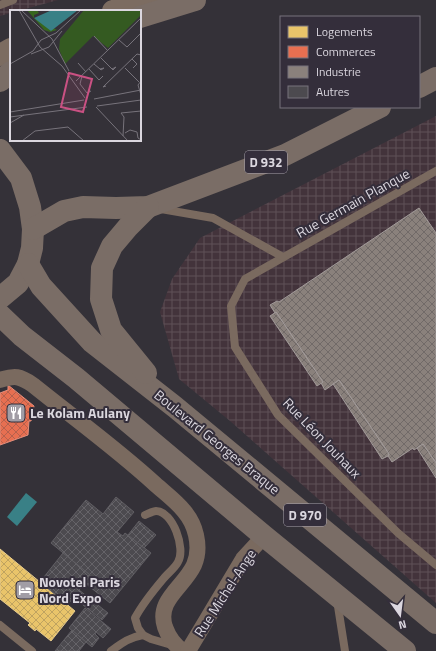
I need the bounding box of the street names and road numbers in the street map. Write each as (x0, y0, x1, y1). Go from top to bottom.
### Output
road number: D 932 (245, 151, 287, 173)
street label: Rue Germain Planque (292, 163, 413, 243)
street label: Boulevard Georges Braque (150, 384, 285, 499)
street label: Rue Léon Jouhaux (278, 393, 367, 483)
road number: D 970 (284, 504, 326, 526)
street label: Rue Michel-Ange (188, 545, 261, 641)

